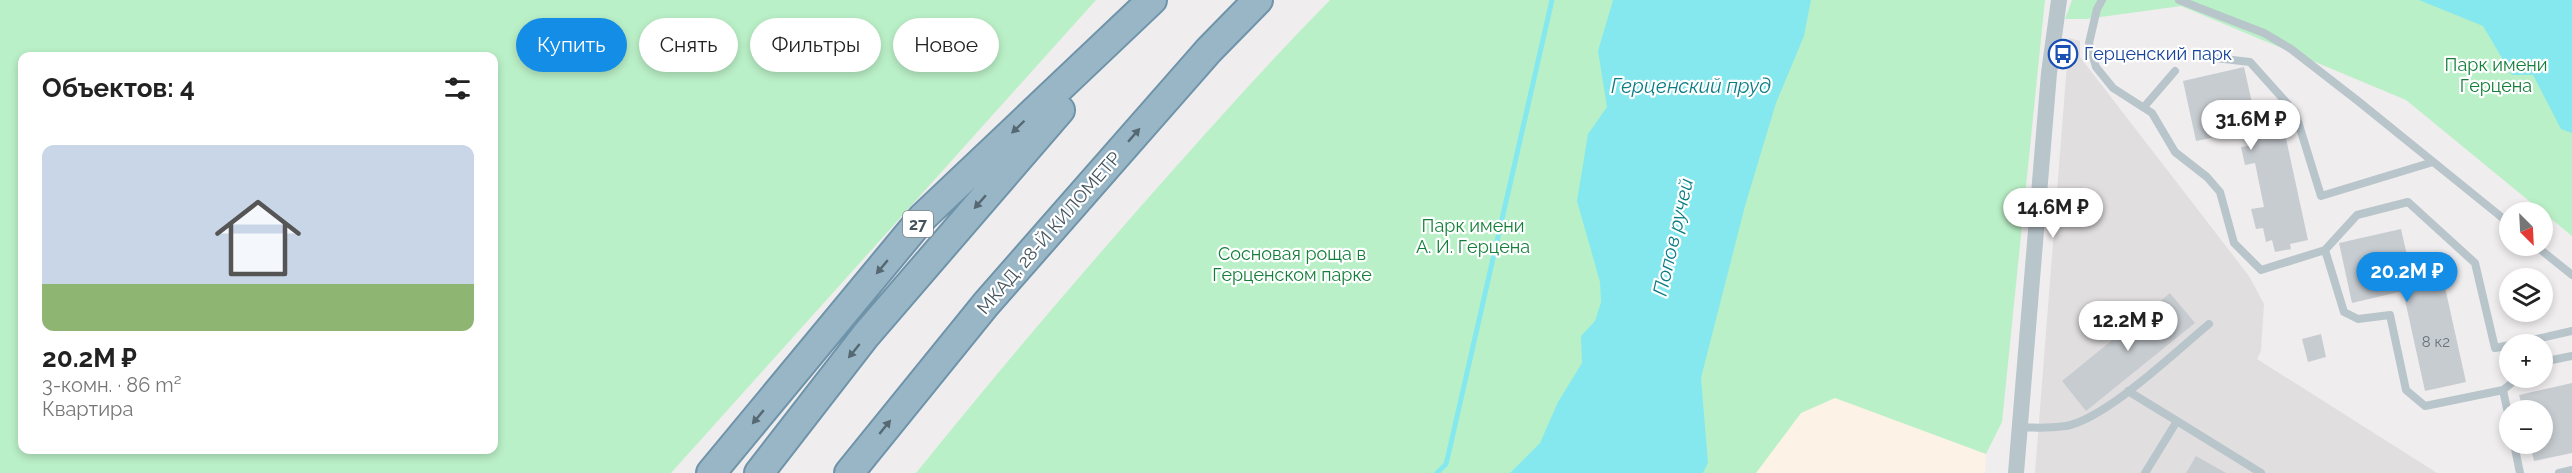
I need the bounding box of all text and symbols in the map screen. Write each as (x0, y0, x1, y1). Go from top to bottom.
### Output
chip: Купить (516, 18, 627, 72)
chip: Снять (639, 18, 738, 72)
chip: Фильтры (750, 18, 881, 72)
chip: Новое (893, 18, 999, 72)
bus stop icon: Герценский парк (2047, 38, 2079, 70)
place label: Герценский парк (2084, 43, 2232, 64)
park label: Парк имени Герцена (2445, 54, 2547, 96)
icon: filters (441, 72, 474, 105)
text: Объектов: 4 (42, 73, 195, 103)
water label: Герценский пруд (1611, 74, 1771, 98)
pin: 31.6M ₽ (2196, 100, 2306, 151)
text: 31.6M ₽ (2215, 107, 2287, 131)
one-way arrow (1011, 120, 1026, 133)
one-way arrow (1127, 128, 1140, 143)
street label: МКАД, 28-Й КИЛОМЕТР (972, 147, 1125, 318)
water label: Попов ручей (1648, 176, 1698, 298)
icon: home (204, 184, 312, 292)
pin: 14.6M ₽ (1998, 188, 2108, 239)
one-way arrow (974, 194, 987, 209)
text: 14.6M ₽ (2017, 195, 2089, 219)
north arrow (2499, 202, 2553, 256)
map controls (2499, 202, 2553, 454)
road number: 27 (903, 211, 933, 237)
park label: Парк имени А. И. Герцена (1416, 215, 1530, 257)
park label: Сосновая роща в Герценском парке (1212, 243, 1372, 285)
pin: 20.2M ₽ (2352, 252, 2462, 303)
one-way arrow (876, 259, 889, 275)
text: 20.2M ₽ (2370, 259, 2444, 283)
button: layers (2499, 268, 2553, 322)
pin: 12.2M ₽ (2073, 301, 2183, 352)
text: 12.2M ₽ (2093, 308, 2163, 332)
house number: 8 к2 (2422, 333, 2450, 351)
button: + (2499, 334, 2553, 388)
text: 20.2M ₽ (42, 343, 137, 373)
one-way arrow (849, 343, 861, 358)
text: 3-комн. · 86 m² (42, 373, 181, 397)
text: Квартира (42, 397, 133, 421)
button: − (2499, 400, 2553, 454)
one-way arrow (752, 409, 765, 424)
one-way arrow (878, 419, 891, 435)

